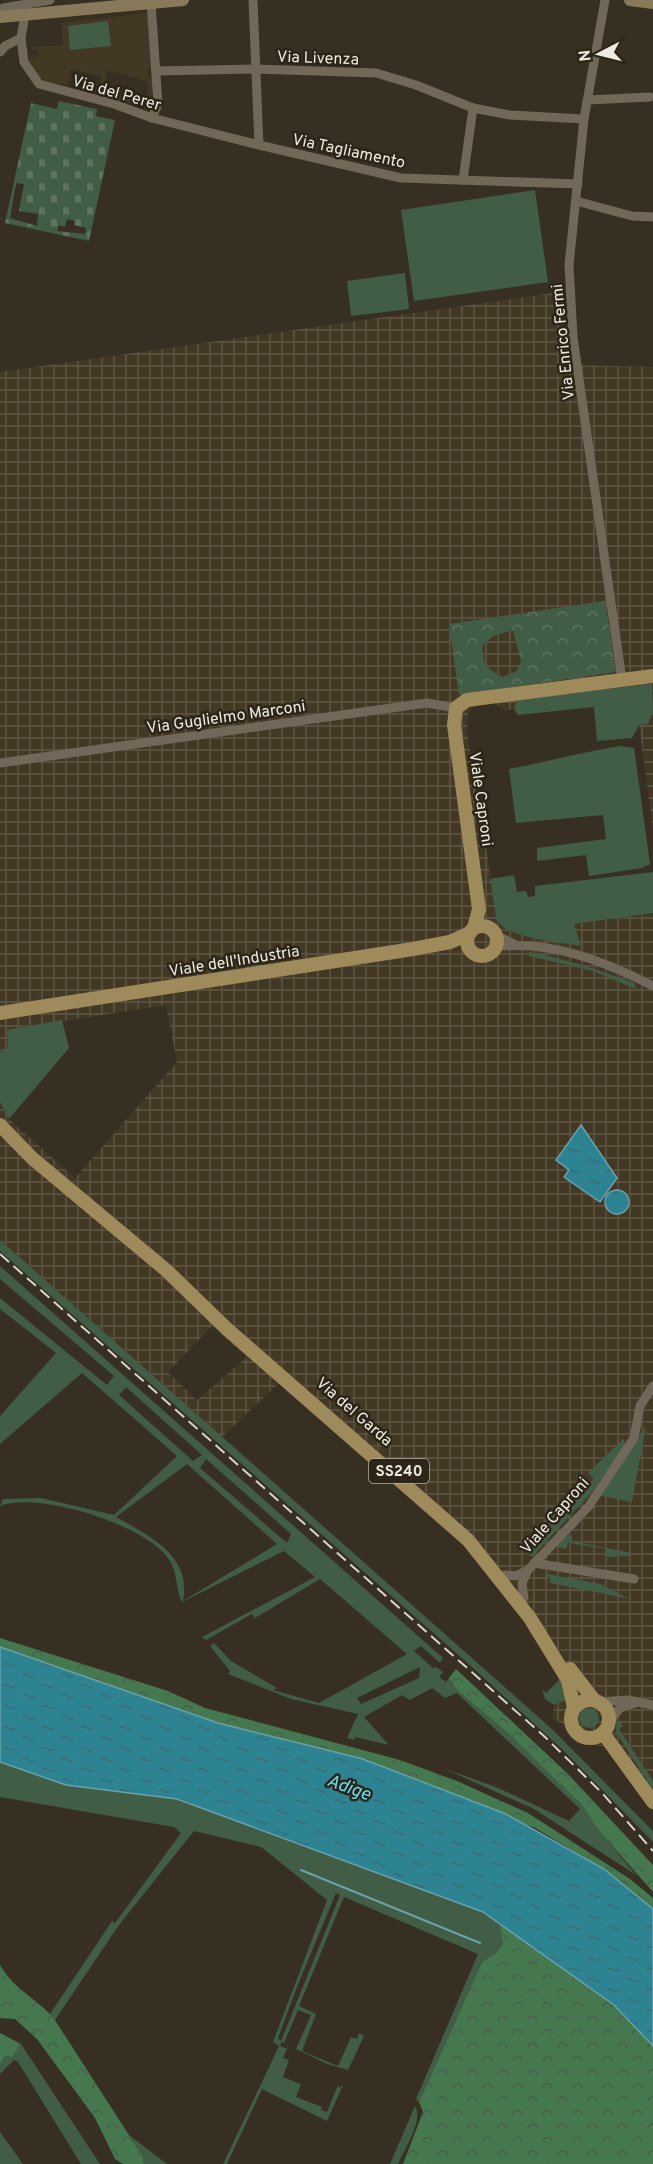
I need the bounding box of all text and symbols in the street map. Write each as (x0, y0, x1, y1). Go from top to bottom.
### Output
north arrow (569, 24, 629, 84)
street label: Via Livenza (277, 48, 359, 70)
text: N (575, 49, 597, 63)
street label: Via del Perer (70, 72, 163, 116)
street label: Via Tagliamento (290, 130, 407, 174)
street label: Via Enrico Fermi (548, 283, 580, 401)
street label: Via Guglielmo Marconi (146, 697, 307, 739)
street label: Viale Caproni (463, 751, 497, 848)
street label: Viale dell'Industria (168, 942, 301, 982)
street label: Via del Garda (311, 1374, 396, 1451)
road number: SS240 (369, 1459, 429, 1483)
street label: Viale Caproni (517, 1474, 594, 1559)
water label: Adige (323, 1770, 374, 1807)

